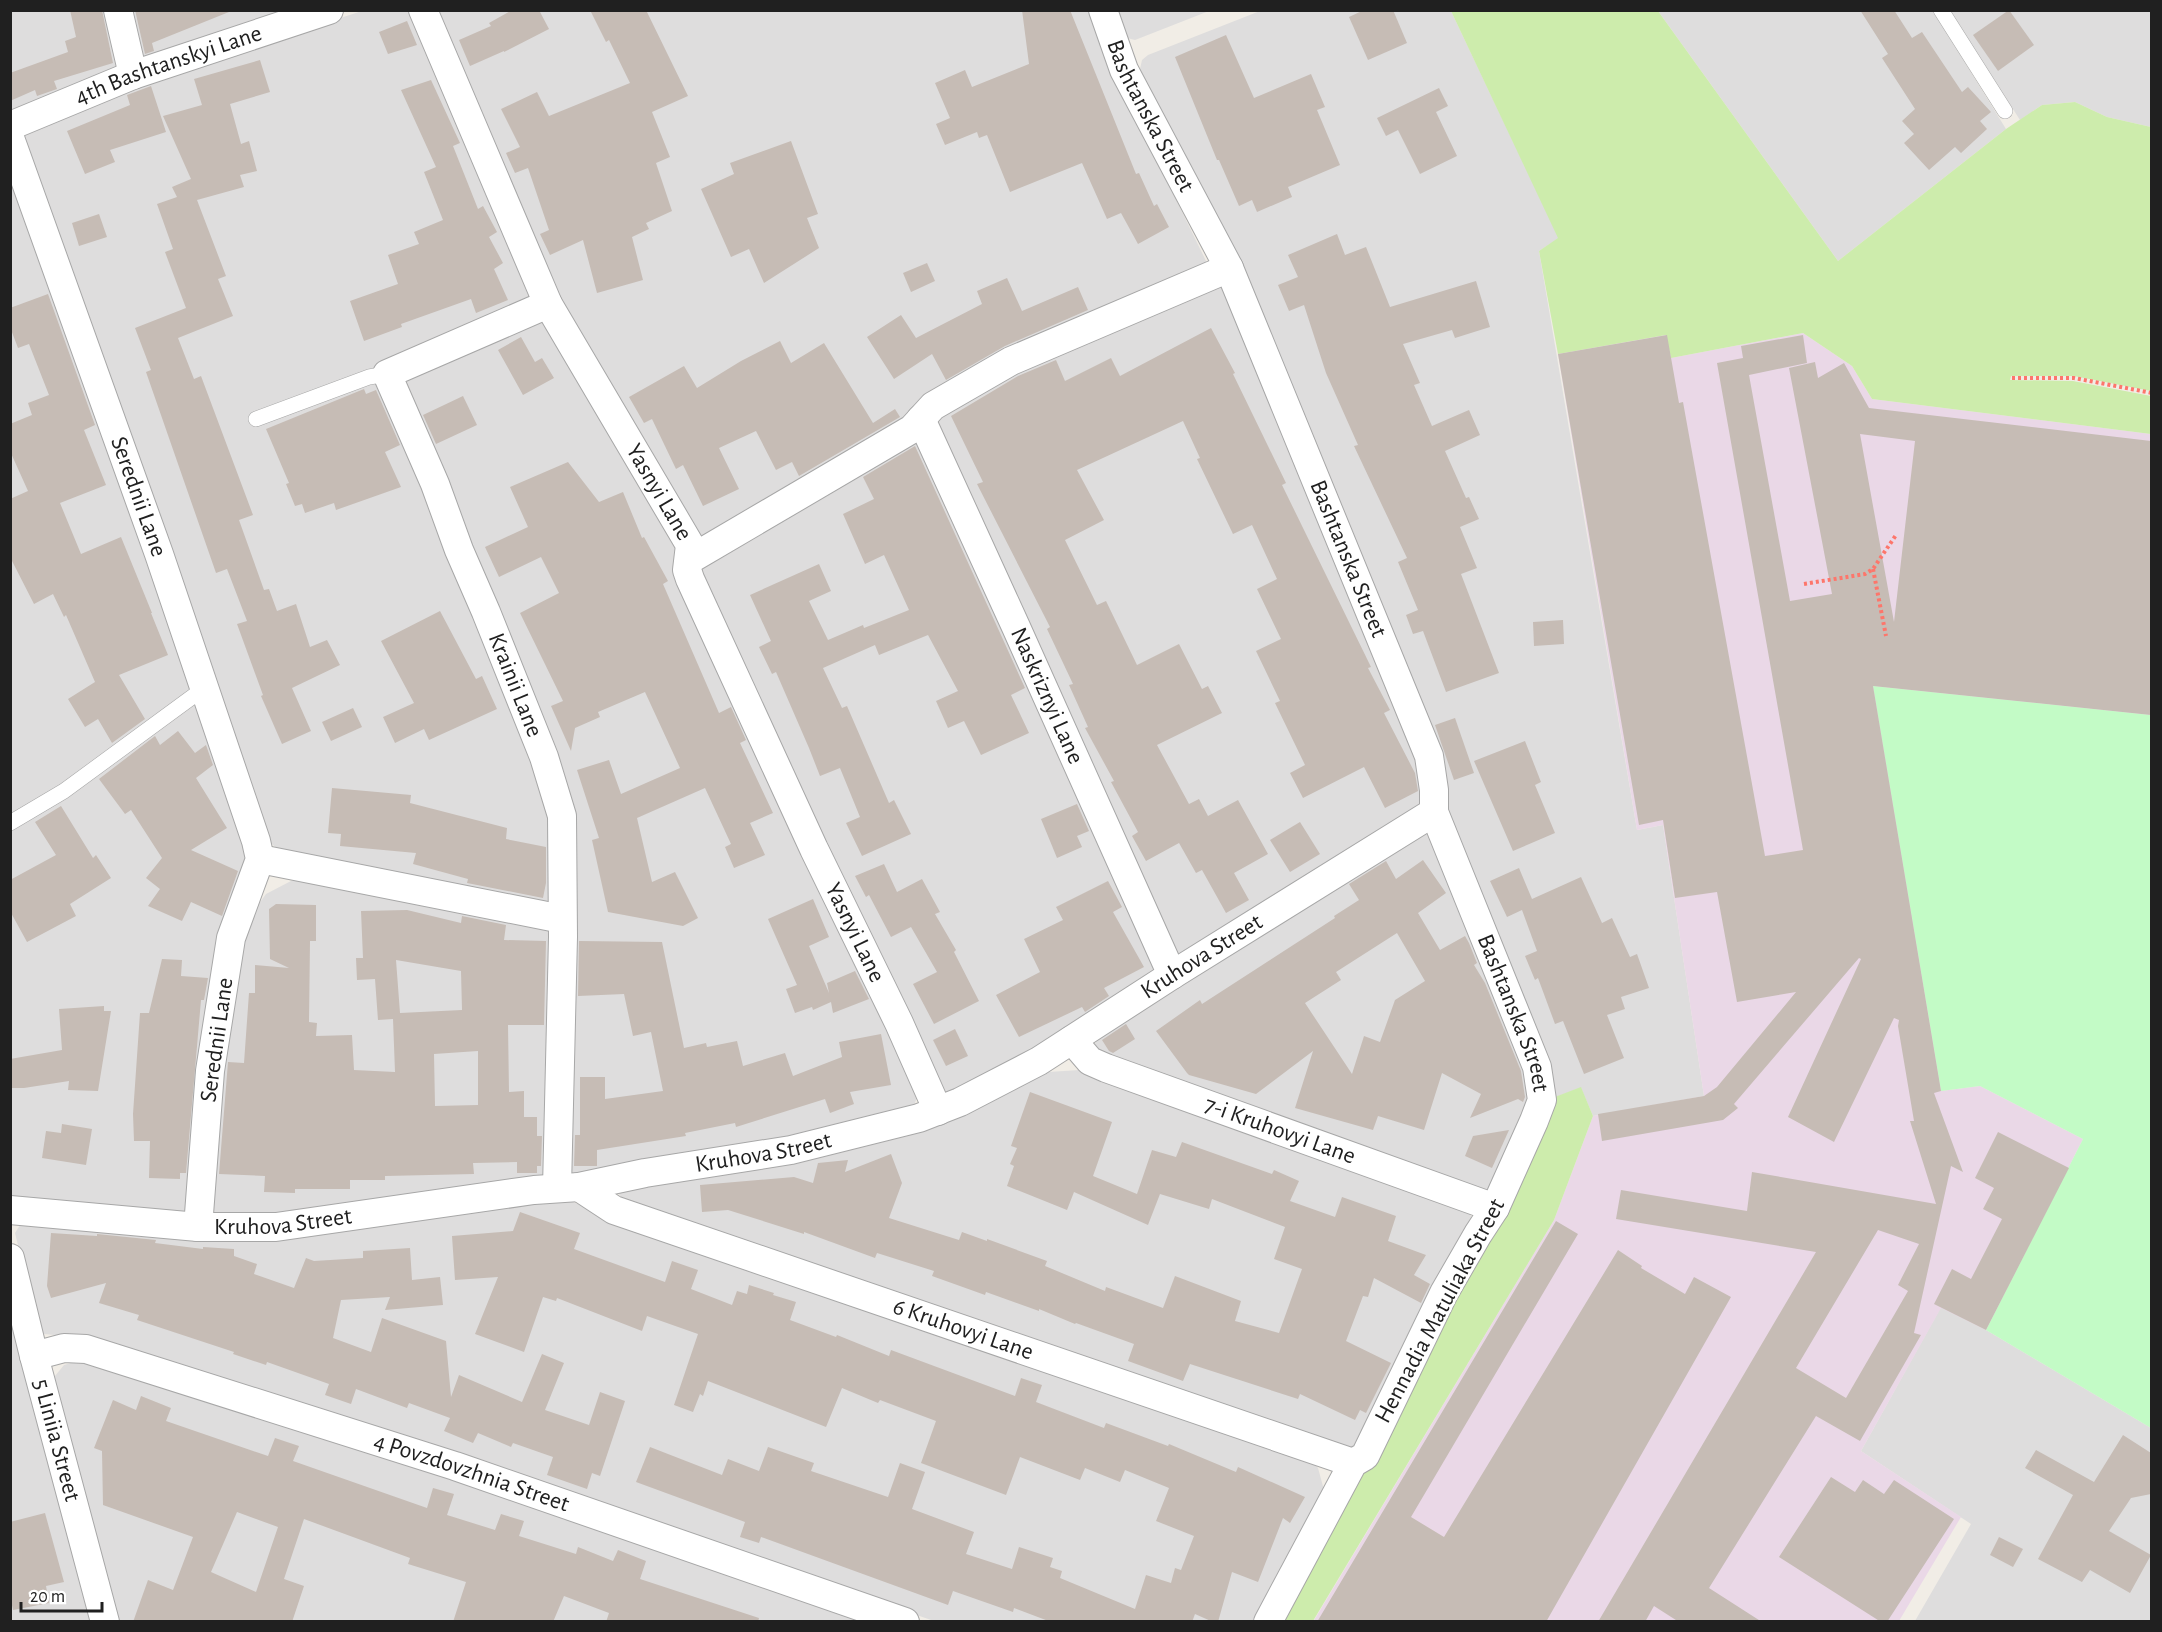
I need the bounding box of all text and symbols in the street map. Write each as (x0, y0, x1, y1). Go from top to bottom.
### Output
street label: 4th Bashtanskyi Lane (72, 21, 265, 110)
street label: Bashtanska Street (1102, 37, 1198, 196)
street label: Serednii Lane (106, 434, 171, 560)
street label: Yasnyi Lane (621, 440, 697, 545)
street label: Bashtanska Street (1305, 477, 1391, 641)
street label: Naskriznyi Lane (1006, 624, 1088, 768)
street label: Krainii Lane (484, 630, 547, 740)
street label: Yasnyi Lane (820, 879, 889, 986)
street label: Kruhova Street (1137, 910, 1267, 1004)
street label: Bashtanska Street (1473, 931, 1553, 1094)
street label: Serednii Lane (196, 976, 238, 1104)
street label: 7-i Kruhovyi Lane (1201, 1092, 1359, 1169)
street label: Kruhova Street (693, 1128, 834, 1177)
street label: Hennadia Matuliaka Street (1371, 1195, 1510, 1427)
street label: Kruhova Street (214, 1204, 354, 1239)
street label: 6 Kruhovyi Lane (890, 1294, 1036, 1365)
street label: 5 Liniia Street (29, 1376, 84, 1504)
street label: 4 Povzdovzhnia Street (371, 1429, 573, 1517)
scale bar (21, 1575, 102, 1613)
text: 20 m (30, 1588, 65, 1606)

